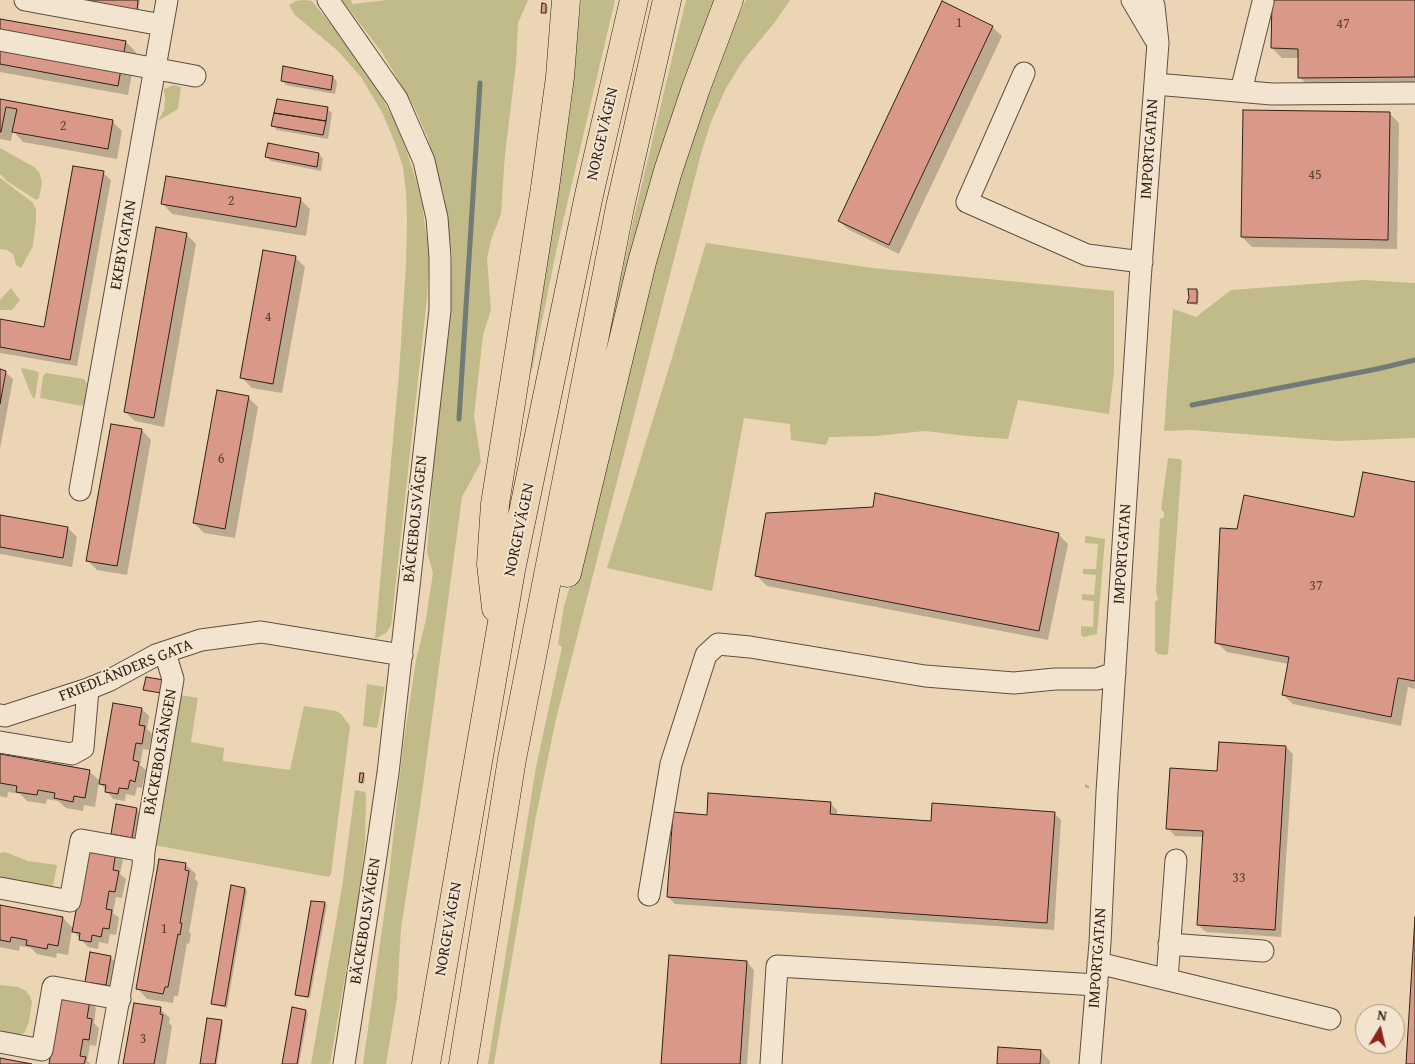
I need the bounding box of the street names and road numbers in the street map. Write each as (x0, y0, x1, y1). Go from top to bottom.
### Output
street label: NORGEVÄGEN (583, 86, 623, 182)
street label: IMPORTGATAN (1137, 98, 1163, 200)
street label: EKEBYGATAN (107, 199, 141, 291)
street label: BÄCKEBOLSVÄGEN (400, 455, 432, 583)
street label: NORGEVÄGEN (501, 482, 539, 578)
street label: IMPORTGATAN (1110, 503, 1136, 605)
street label: FRIEDLÄNDERS GATA (57, 635, 195, 707)
street label: BÄCKEBOLSÄNGEN (140, 688, 182, 816)
street label: BÄCKEBOLSVÄGEN (347, 856, 385, 986)
street label: NORGEVÄGEN (431, 881, 467, 977)
street label: IMPORTGATAN (1085, 907, 1111, 1009)

